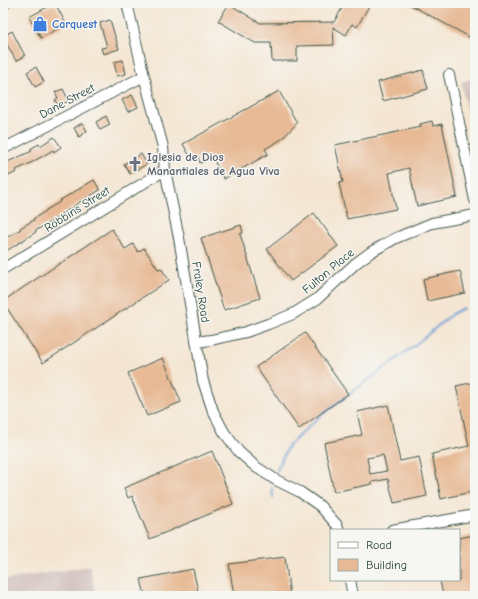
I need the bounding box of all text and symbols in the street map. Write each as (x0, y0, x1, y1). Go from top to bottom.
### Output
shop icon: Carquest (31, 15, 49, 33)
place label: Carquest (52, 17, 98, 31)
street label: Dane Street (37, 80, 97, 121)
place label: Iglesia de Dios Manantiales de Agua Viva (147, 150, 280, 178)
church icon: Iglesia de Dios Manantiales de Agua Viva (126, 155, 144, 173)
street label: Robbins Street (42, 183, 113, 235)
street label: Fulton Place (299, 245, 357, 297)
street label: Fraley Road (189, 260, 213, 324)
legend (330, 529, 460, 581)
text: Road (366, 538, 392, 552)
text: Building (366, 558, 407, 572)

